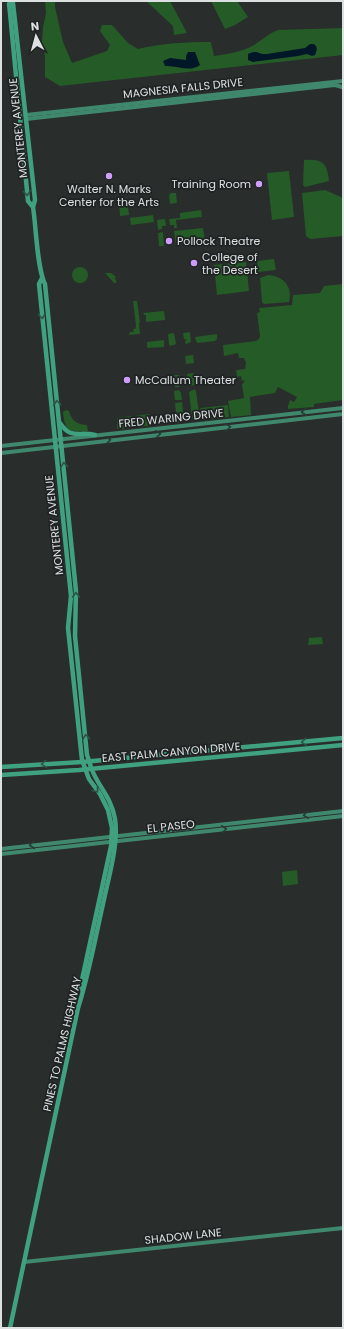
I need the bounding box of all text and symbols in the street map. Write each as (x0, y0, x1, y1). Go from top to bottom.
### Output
north arrow (16, 16, 56, 56)
text: N (30, 18, 40, 34)
street label: MAGNESIA FALLS DRIVE (122, 74, 244, 102)
street label: MONTEREY AVENUE (5, 77, 31, 179)
marker: Walter N. Marks Center for the Arts (104, 171, 114, 181)
place label: Training Room (172, 176, 251, 192)
marker: Training Room (254, 179, 264, 189)
place label: Walter N. Marks Center for the Arts (59, 181, 159, 210)
one-way arrow (23, 190, 32, 196)
place label: Pollock Theatre (177, 233, 260, 249)
marker: Pollock Theatre (164, 236, 174, 246)
place label: College of the Desert (202, 249, 258, 278)
marker: College of the Desert (189, 258, 199, 268)
one-way arrow (37, 313, 46, 319)
place label: McCallum Theater (135, 372, 236, 388)
marker: McCallum Theater (122, 375, 132, 385)
one-way arrow (53, 400, 62, 406)
street label: FRED WARING DRIVE (118, 405, 224, 431)
one-way arrow (301, 407, 307, 416)
one-way arrow (225, 423, 231, 432)
one-way arrow (155, 430, 161, 439)
one-way arrow (105, 436, 111, 445)
one-way arrow (59, 462, 68, 468)
street label: MONTEREY AVENUE (41, 474, 67, 576)
one-way arrow (72, 592, 80, 598)
one-way arrow (81, 734, 90, 740)
one-way arrow (301, 737, 307, 746)
street label: EAST PALM CANYON DRIVE (101, 738, 241, 766)
one-way arrow (41, 760, 47, 769)
one-way arrow (92, 786, 99, 793)
one-way arrow (303, 810, 309, 819)
street label: EL PASEO (146, 816, 196, 836)
one-way arrow (221, 825, 227, 834)
one-way arrow (29, 840, 35, 849)
street label: PINES TO PALMS HIGHWAY (39, 974, 85, 1113)
street label: SHADOW LANE (144, 1224, 222, 1248)

